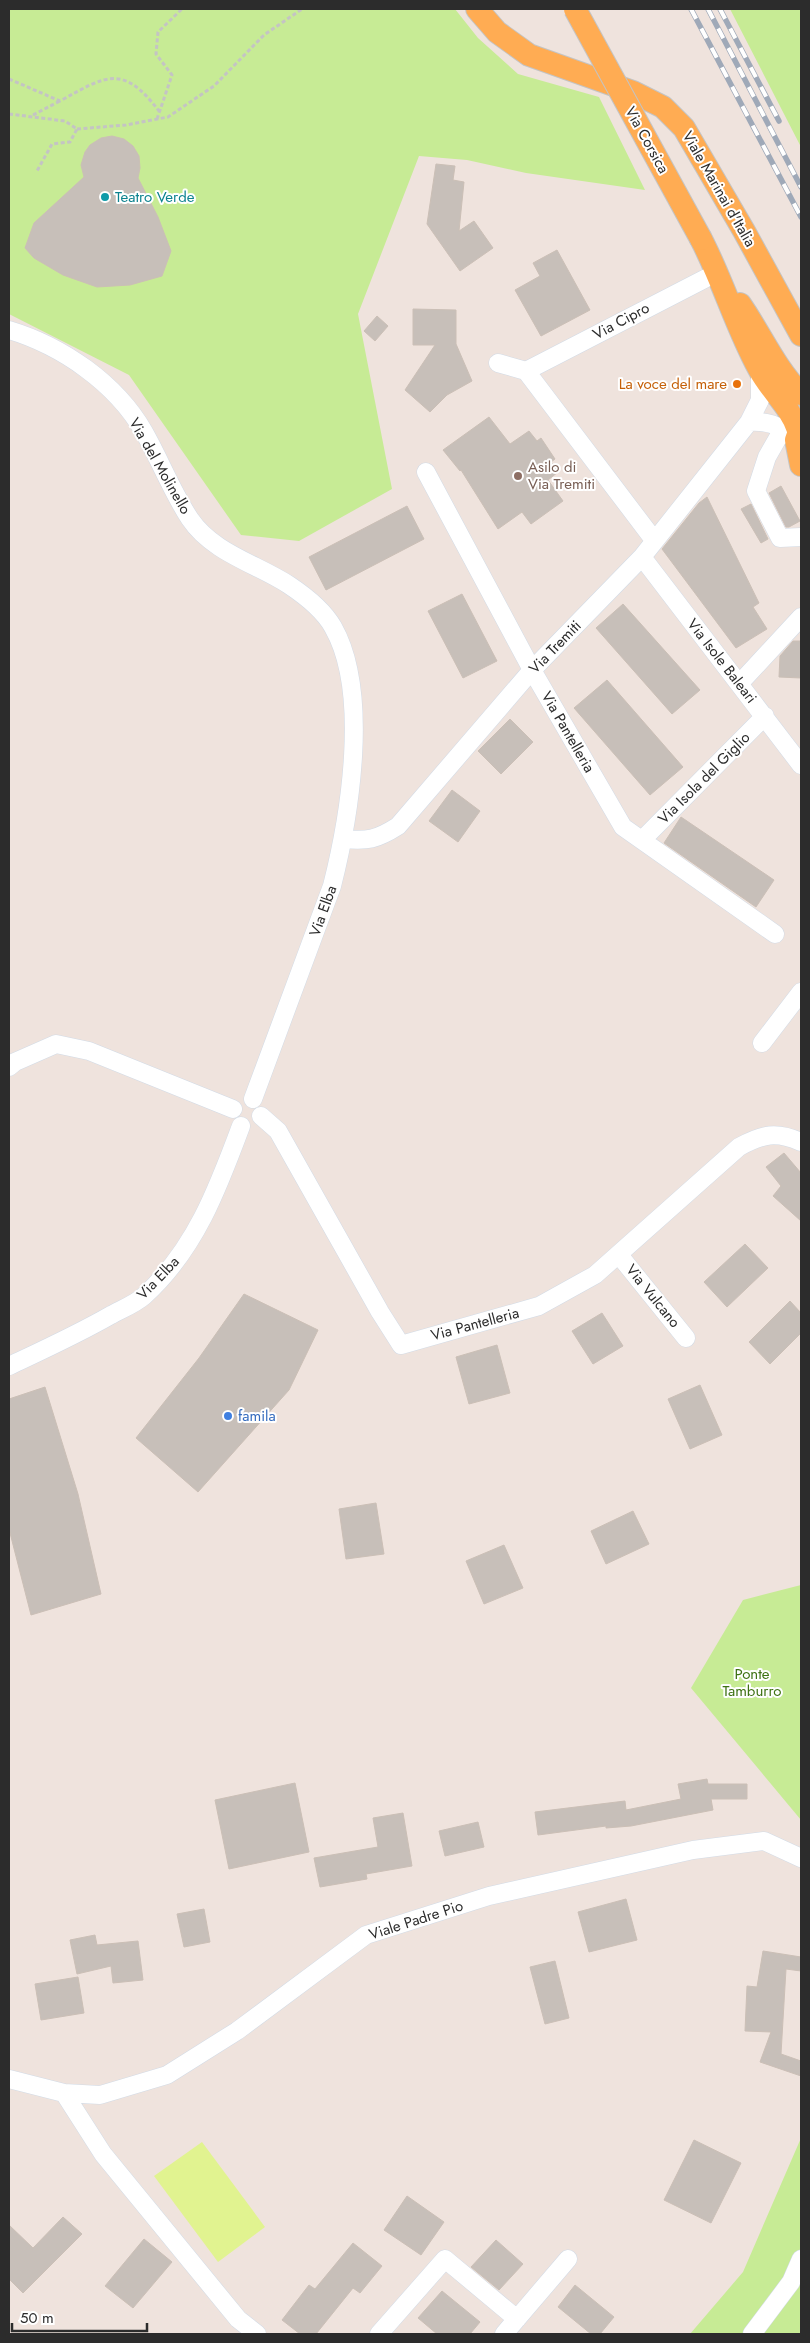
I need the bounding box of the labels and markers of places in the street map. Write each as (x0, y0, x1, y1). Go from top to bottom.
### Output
place label: Teatro Verde (115, 186, 195, 208)
marker: Teatro Verde (99, 191, 111, 203)
place label: La voce del mare (619, 373, 727, 395)
marker: La voce del mare (731, 378, 743, 390)
place label: Asilo di Via Tremiti (528, 456, 595, 495)
marker: Asilo di Via Tremiti (512, 470, 524, 482)
place label: famila (238, 1405, 276, 1427)
marker: famila (222, 1410, 234, 1422)

